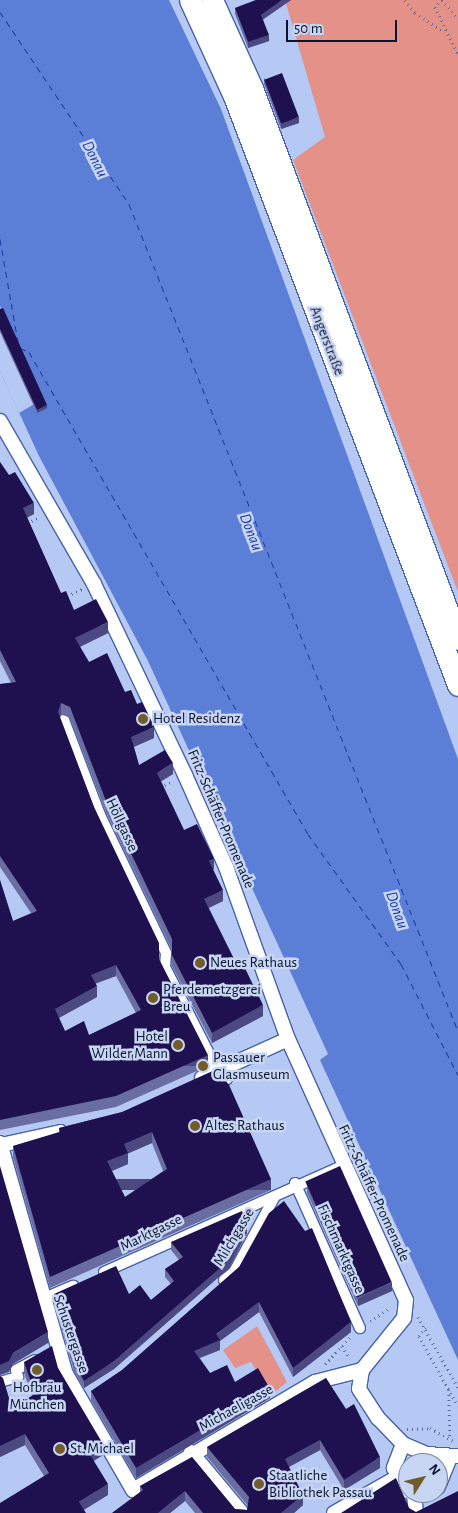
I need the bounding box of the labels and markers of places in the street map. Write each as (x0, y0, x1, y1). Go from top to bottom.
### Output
place label: Hotel Residenz (153, 710, 240, 728)
marker: Hotel Residenz (137, 713, 149, 725)
place label: Neues Rathaus (210, 954, 297, 972)
marker: Neues Rathaus (194, 957, 206, 969)
place label: Pferdemetzgerei Breu (163, 980, 261, 1015)
marker: Pferdemetzgerei Breu (147, 992, 159, 1004)
place label: Hotel Wilder Mann (91, 1027, 168, 1062)
marker: Hotel Wilder Mann (172, 1039, 184, 1051)
place label: Passauer Glasmuseum (213, 1048, 290, 1083)
marker: Passauer Glasmuseum (197, 1060, 209, 1072)
place label: Altes Rathaus (205, 1117, 285, 1135)
marker: Altes Rathaus (189, 1120, 201, 1132)
marker: Hofbräu München (31, 1364, 43, 1376)
place label: Hofbräu München (9, 1378, 65, 1413)
place label: St. Michael (70, 1440, 134, 1458)
marker: St. Michael (54, 1443, 66, 1455)
place label: Staatliche Bibliothek Passau (269, 1466, 372, 1501)
marker: Staatliche Bibliothek Passau (253, 1478, 265, 1490)

